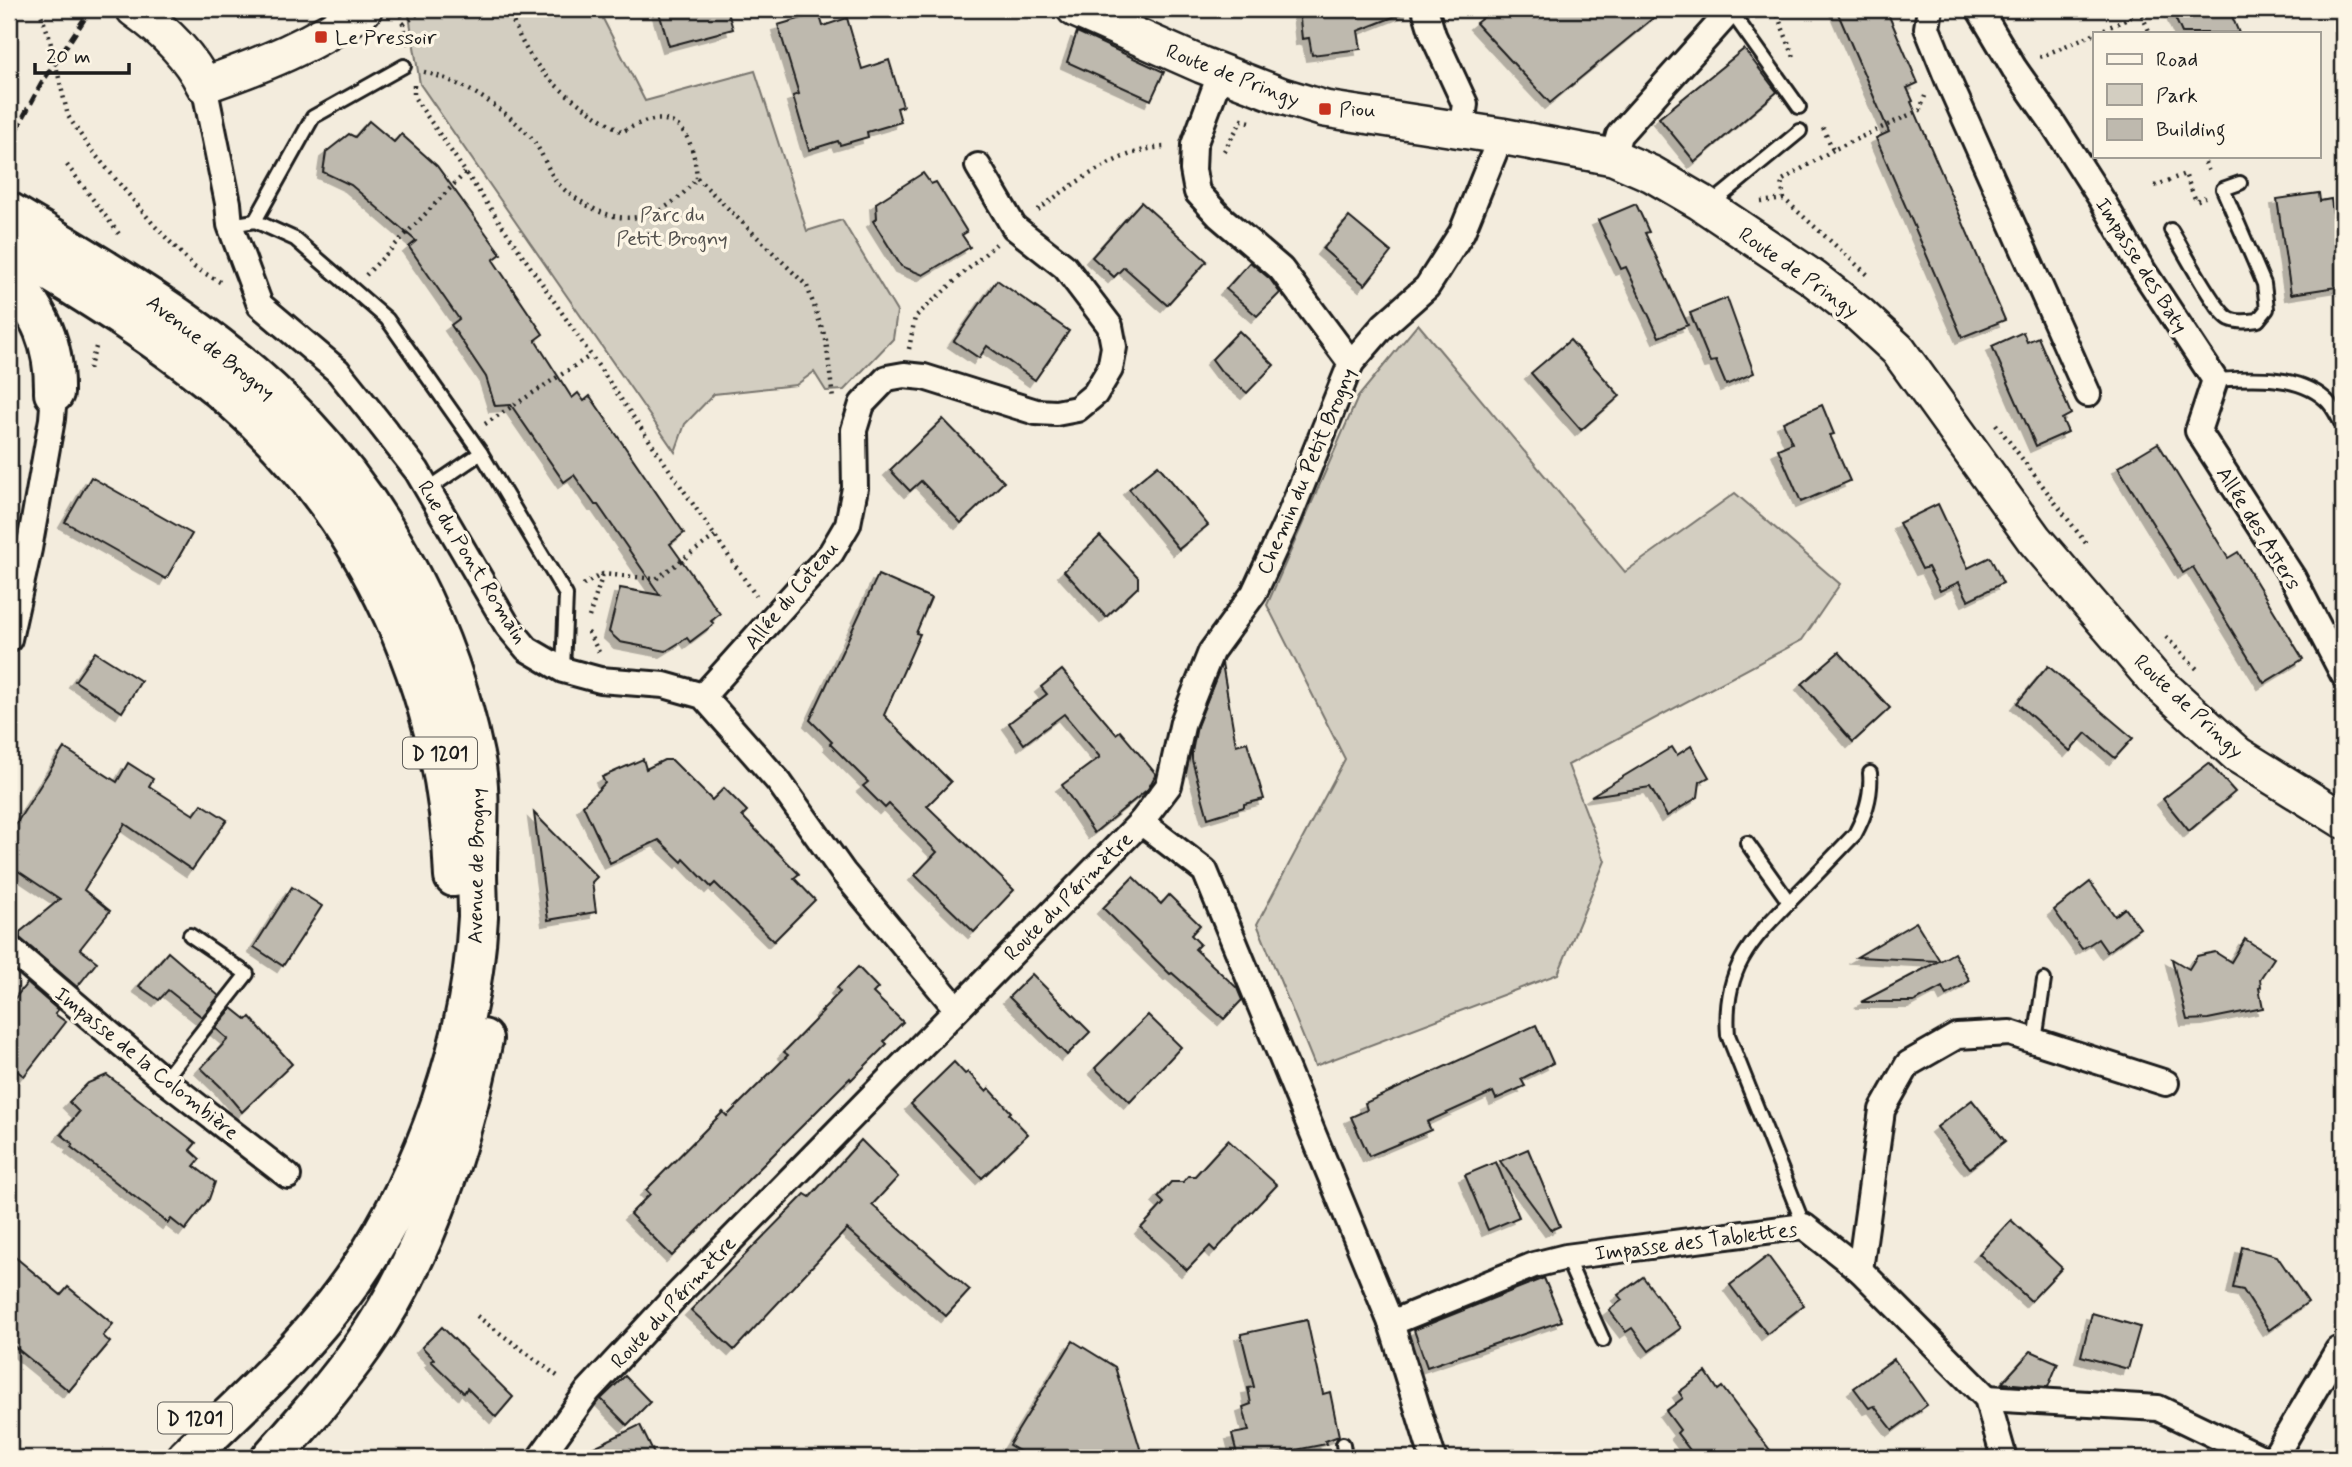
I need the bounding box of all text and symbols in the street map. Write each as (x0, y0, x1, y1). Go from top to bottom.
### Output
place label: Le Pressoir (335, 24, 437, 52)
marker: Le Pressoir (313, 29, 329, 45)
scale bar (35, 32, 130, 76)
legend (2093, 32, 2320, 158)
street label: Route de Pringy (1162, 38, 1303, 114)
text: 20 m (46, 43, 91, 71)
text: Road (2156, 46, 2198, 74)
text: Park (2156, 82, 2198, 110)
place label: Piou (1339, 96, 1376, 124)
marker: Piou (1317, 101, 1333, 117)
text: Building (2156, 116, 2226, 146)
street label: Impasse des Baty (2088, 193, 2194, 339)
park label: Parc du Petit Brogny (616, 201, 728, 253)
street label: Route de Pringy (1733, 221, 1864, 325)
street label: Avenue de Brogny (140, 289, 280, 407)
street label: Chemin du Petit Brogny (1251, 364, 1363, 579)
street label: Allée des Asters (2209, 462, 2307, 595)
street label: Rue du Pont Romain (411, 475, 534, 650)
street label: Allée du Coteau (738, 536, 845, 656)
street label: Route de Pringy (2127, 648, 2249, 765)
road number: D 1201 (403, 738, 477, 768)
street label: Avenue de Brogny (462, 788, 492, 944)
street label: Route du Périmètre (998, 826, 1139, 967)
street label: Impasse de la Colombière (48, 981, 244, 1147)
street label: Impasse des Tablettes (1593, 1216, 1799, 1268)
street label: Route du Périmètre (605, 1230, 743, 1375)
road number: D 1201 (158, 1402, 232, 1434)

